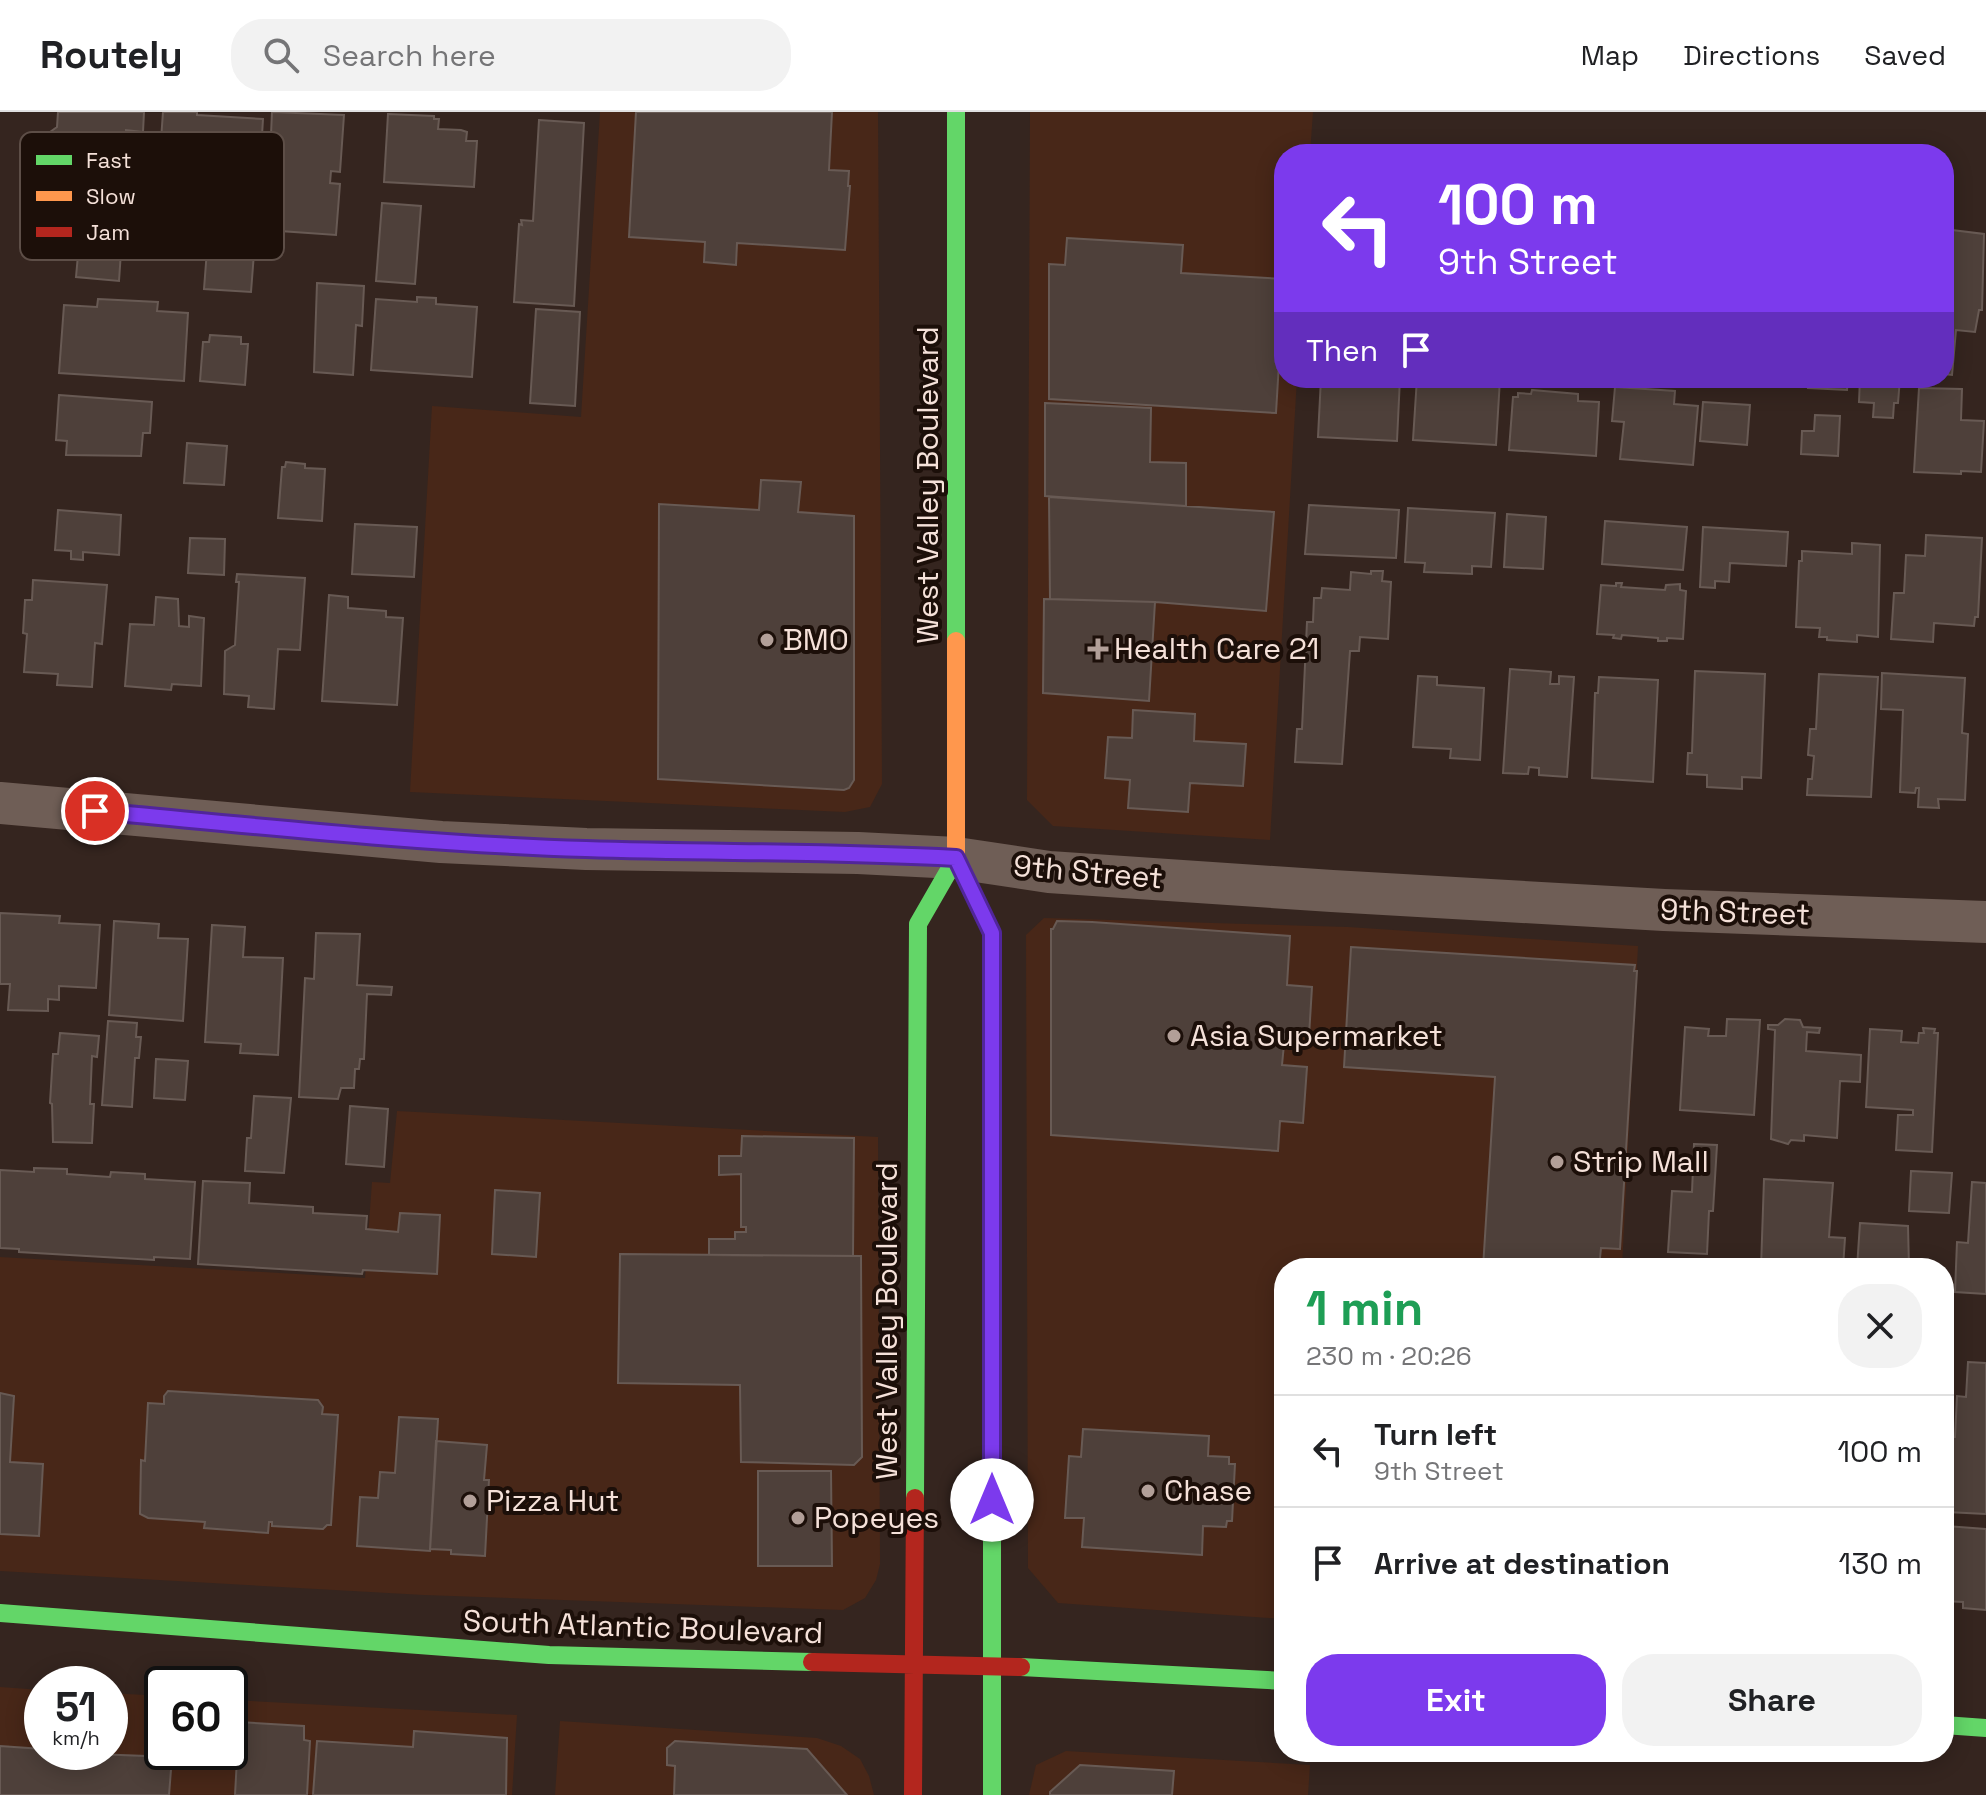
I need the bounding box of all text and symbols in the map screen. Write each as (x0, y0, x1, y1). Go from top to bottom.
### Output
search box (231, 19, 791, 91)
text: Routely (40, 31, 183, 79)
icon: search (259, 33, 303, 77)
text: Search here (323, 36, 496, 75)
text: Map (1581, 37, 1639, 73)
text: Directions (1683, 37, 1820, 73)
text: Saved (1864, 37, 1946, 73)
legend (20, 132, 284, 260)
text: Fast (86, 146, 132, 174)
text: 100 m (1438, 169, 1598, 240)
icon: left (1306, 176, 1410, 280)
text: Slow (86, 182, 136, 210)
text: Jam (86, 218, 130, 246)
text: 9th Street (1438, 239, 1618, 285)
street label: West Valley Boulevard (908, 326, 947, 644)
icon: arrive (1394, 328, 1438, 372)
text: Then (1306, 331, 1378, 370)
place label: BMO (783, 620, 849, 659)
place label: Health Care 21 (1114, 629, 1319, 668)
marker: BMO (758, 631, 776, 649)
marker: Health Care 21 (1089, 640, 1107, 658)
pin (61, 777, 129, 845)
icon: arrive (73, 789, 117, 833)
street label: 9th Street (1012, 846, 1164, 897)
street label: 9th Street (1659, 889, 1811, 934)
place label: Asia Supermarket (1190, 1016, 1443, 1055)
marker: Asia Supermarket (1165, 1027, 1183, 1045)
place label: Strip Mall (1573, 1142, 1709, 1181)
marker: Strip Mall (1548, 1153, 1566, 1171)
street label: West Valley Boulevard (867, 1162, 906, 1480)
text: 1 min (1306, 1278, 1423, 1339)
button: close (1838, 1284, 1922, 1368)
text: 230 m · 20:26 (1306, 1339, 1472, 1373)
text: Turn left (1374, 1415, 1497, 1454)
icon: left (1306, 1429, 1350, 1473)
text: 100 m (1837, 1432, 1922, 1471)
text: 9th Street (1374, 1454, 1504, 1488)
position arrow (950, 1458, 1034, 1542)
place label: Chase (1164, 1471, 1252, 1510)
place label: Pizza Hut (486, 1481, 619, 1520)
marker: Chase (1139, 1482, 1157, 1500)
marker: Pizza Hut (461, 1492, 479, 1510)
place label: Popeyes (814, 1498, 939, 1537)
marker: Popeyes (789, 1509, 807, 1527)
icon: arrive (1306, 1541, 1350, 1585)
text: Arrive at destination (1374, 1544, 1670, 1583)
text: 130 m (1839, 1544, 1922, 1583)
street label: South Atlantic Boulevard (462, 1601, 824, 1652)
button: Exit (1306, 1654, 1606, 1746)
button: Share (1622, 1654, 1922, 1746)
speed limit sign: 60 (144, 1666, 248, 1770)
text: 51 (55, 1682, 97, 1733)
text: km/h (52, 1725, 100, 1751)

